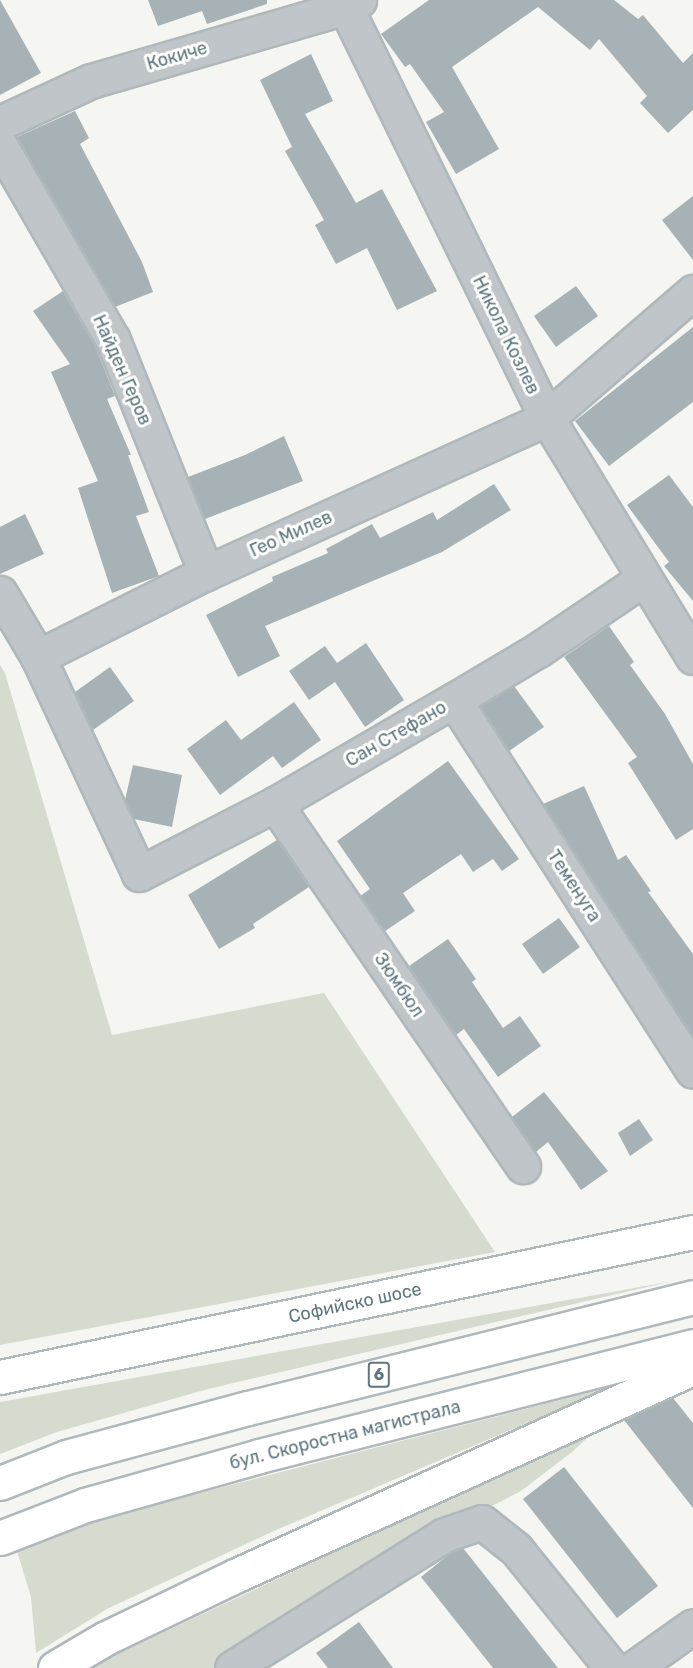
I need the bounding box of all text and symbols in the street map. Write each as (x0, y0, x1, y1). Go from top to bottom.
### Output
street label: Кокиче (144, 37, 210, 75)
street label: Никола Козлев (468, 272, 544, 398)
street label: Найден Геров (88, 312, 156, 428)
street label: Гео Милев (246, 506, 336, 562)
street label: Сан Стефано (342, 696, 450, 772)
street label: Теменуга (543, 846, 605, 926)
street label: Зюмбюл (370, 949, 428, 1021)
street label: Софийско шосе (286, 1278, 424, 1328)
road number: 6 (367, 1362, 391, 1388)
street label: бул. Скоростна магистрала (227, 1396, 463, 1474)

